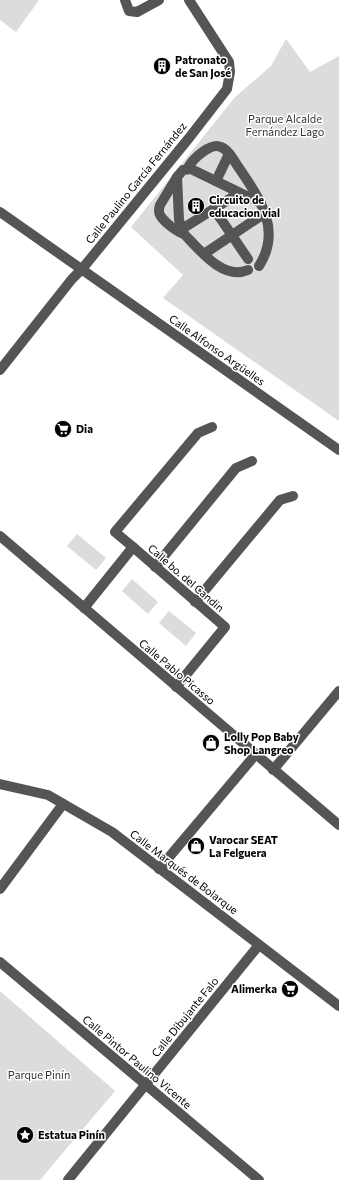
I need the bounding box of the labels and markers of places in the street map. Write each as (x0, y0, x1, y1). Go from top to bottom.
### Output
place label: Patronato de San José (175, 53, 231, 80)
building icon: Patronato de San José (152, 56, 172, 76)
place label: Circuito de educacion vial (209, 193, 280, 219)
building icon: Circuito de educacion vial (186, 196, 206, 216)
supermarket icon: Dia (53, 419, 73, 439)
place label: Dia (76, 422, 93, 435)
place label: Lolly Pop Baby Shop Langreo (224, 730, 299, 756)
shop icon: Lolly Pop Baby Shop Langreo (201, 733, 221, 753)
place label: Varocar SEAT La Felguera (209, 833, 278, 859)
shop icon: Varocar SEAT La Felguera (186, 836, 206, 856)
supermarket icon: Alimerka (280, 979, 300, 999)
place label: Alimerka (231, 982, 277, 995)
place icon: Estatua Pinín (15, 1125, 35, 1145)
place label: Estatua Pinín (38, 1128, 105, 1141)

